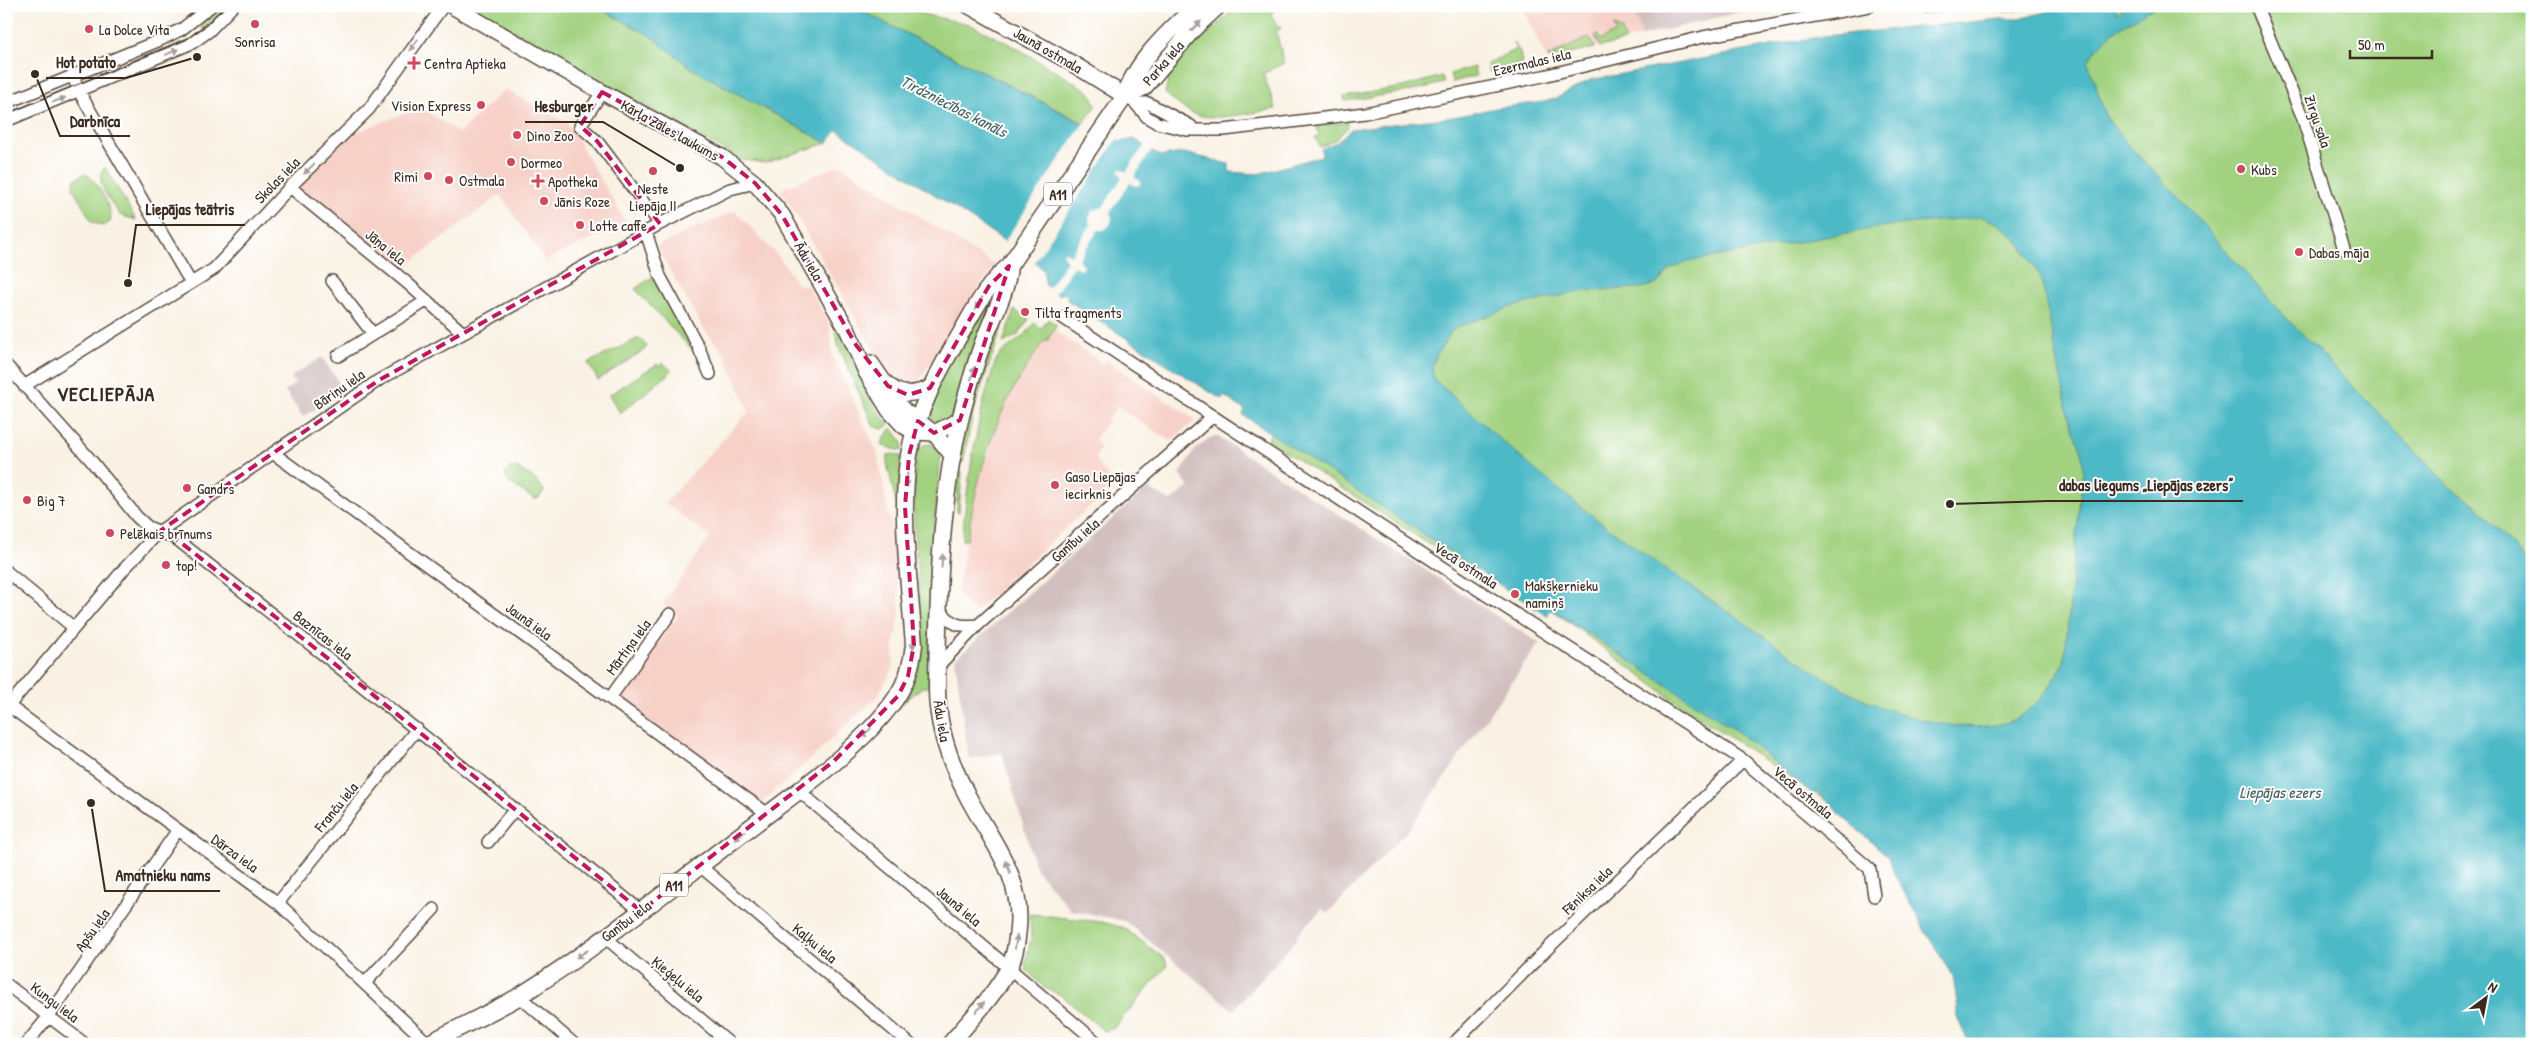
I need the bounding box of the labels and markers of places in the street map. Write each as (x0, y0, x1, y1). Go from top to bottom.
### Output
marker: Sonrisa (249, 18, 261, 30)
place label: La Dolce Vita (99, 19, 169, 40)
marker: La Dolce Vita (83, 23, 95, 35)
place label: Sonrisa (235, 31, 275, 52)
callout: Hot potato (46, 47, 126, 78)
place label: Centra Aptieka (424, 53, 506, 74)
marker: Centra Aptieka (408, 57, 420, 69)
callout: Hesburger (525, 91, 603, 122)
place label: Vision Express (391, 95, 471, 116)
marker: Vision Express (475, 99, 487, 111)
callout: Darbnīca (60, 105, 130, 136)
place label: Dino Zoo (527, 125, 573, 146)
marker: Dino Zoo (511, 129, 523, 141)
place label: Dormeo (521, 152, 562, 173)
marker: Dormeo (505, 156, 517, 168)
place label: Kubs (2251, 159, 2277, 180)
marker: Kubs (2235, 163, 2247, 175)
marker: Neste Liepāja II (647, 165, 659, 177)
place label: Rimi (394, 166, 418, 187)
marker: Rimi (422, 170, 434, 182)
place label: Ostmala (459, 170, 504, 191)
place label: Apotheka (548, 171, 597, 192)
marker: Ostmala (443, 174, 455, 186)
marker: Apotheka (532, 175, 544, 187)
place label: Neste Liepāja II (629, 178, 677, 216)
place label: Jānis Roze (554, 191, 610, 212)
callout: Liepājas teātris (136, 194, 245, 225)
marker: Jānis Roze (538, 195, 550, 207)
place label: Lotte caffe (590, 215, 647, 236)
marker: Lotte caffe (574, 219, 586, 231)
place label: Dabas māja (2309, 242, 2369, 263)
marker: Dabas māja (2293, 246, 2305, 258)
place label: Tilta fragments (1035, 302, 1122, 323)
marker: Tilta fragments (1019, 306, 1031, 318)
place label: Gaso Liepājas iecirknis (1065, 466, 1136, 504)
callout: dabas liegums „Liepājas ezers” (2049, 470, 2243, 501)
place label: Gandrs (197, 478, 234, 499)
marker: Gaso Liepājas iecirknis (1049, 479, 1061, 491)
marker: Gandrs (181, 482, 193, 494)
place label: Big 7 (37, 490, 66, 511)
marker: Big 7 (21, 494, 33, 506)
place label: Pelēkais brīnums (120, 523, 212, 544)
marker: Pelēkais brīnums (104, 527, 116, 539)
place label: top! (176, 555, 197, 576)
marker: top! (160, 559, 172, 571)
place label: Makšķernieku namiņš (1525, 575, 1598, 613)
marker: Makšķernieku namiņš (1509, 588, 1521, 600)
callout: Amatnieku nams (105, 860, 220, 891)

